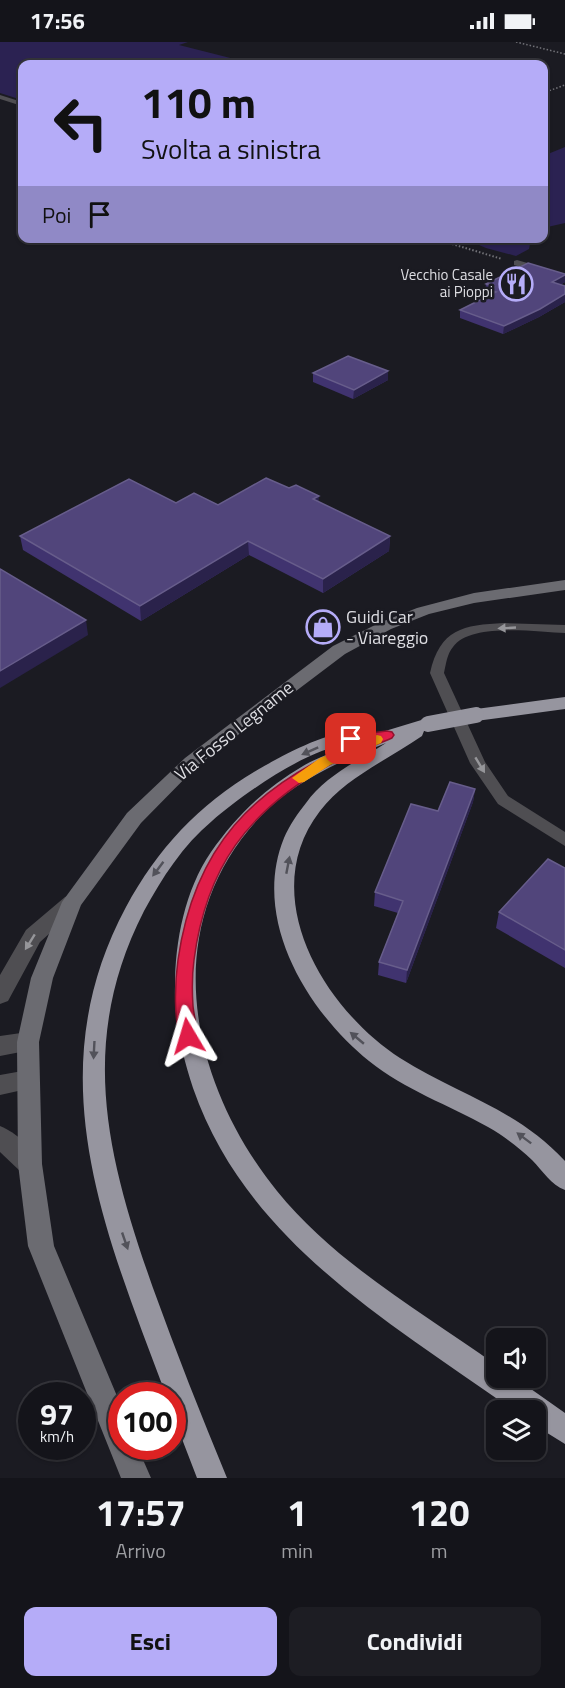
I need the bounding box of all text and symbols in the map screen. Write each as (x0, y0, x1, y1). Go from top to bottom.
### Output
text: 17:56 (30, 4, 85, 38)
text: 110 m (141, 70, 256, 134)
icon: left (42, 84, 120, 162)
text: Svolta a sinistra (141, 128, 321, 169)
text: Poi (42, 198, 71, 232)
icon: arrive (83, 198, 116, 231)
place label: Vecchio Casale ai Pioppi (400, 263, 493, 303)
restaurant icon: Vecchio Casale ai Pioppi (498, 266, 534, 302)
place label: Guidi Car - Viareggio (346, 603, 428, 651)
shop icon: Guidi Car - Viareggio (305, 609, 341, 645)
one-way arrow (497, 623, 516, 632)
street label: Via Fosso Legname (168, 674, 299, 787)
pin (325, 713, 376, 764)
icon: arrive (334, 722, 367, 755)
one-way arrow (302, 746, 319, 755)
one-way arrow (474, 757, 485, 773)
one-way arrow (284, 855, 293, 874)
one-way arrow (152, 860, 164, 876)
one-way arrow (25, 934, 36, 951)
position arrow (156, 1004, 220, 1068)
one-way arrow (349, 1031, 365, 1044)
one-way arrow (90, 1041, 99, 1060)
one-way arrow (516, 1131, 532, 1144)
one-way arrow (120, 1232, 130, 1250)
map controls (486, 1328, 546, 1460)
button: sound (486, 1328, 546, 1388)
speed limit sign: 100 (108, 1382, 186, 1460)
text: 97 (40, 1391, 74, 1437)
button: layers (486, 1400, 546, 1460)
text: km/h (40, 1425, 74, 1448)
text: 17:57 (96, 1485, 186, 1540)
text: 1 (287, 1485, 307, 1540)
text: 120 (409, 1485, 469, 1540)
text: Arrivo (116, 1535, 166, 1566)
text: min (281, 1535, 313, 1566)
text: m (431, 1535, 447, 1566)
button: Esci (24, 1607, 277, 1676)
button: Condividi (289, 1607, 541, 1676)

